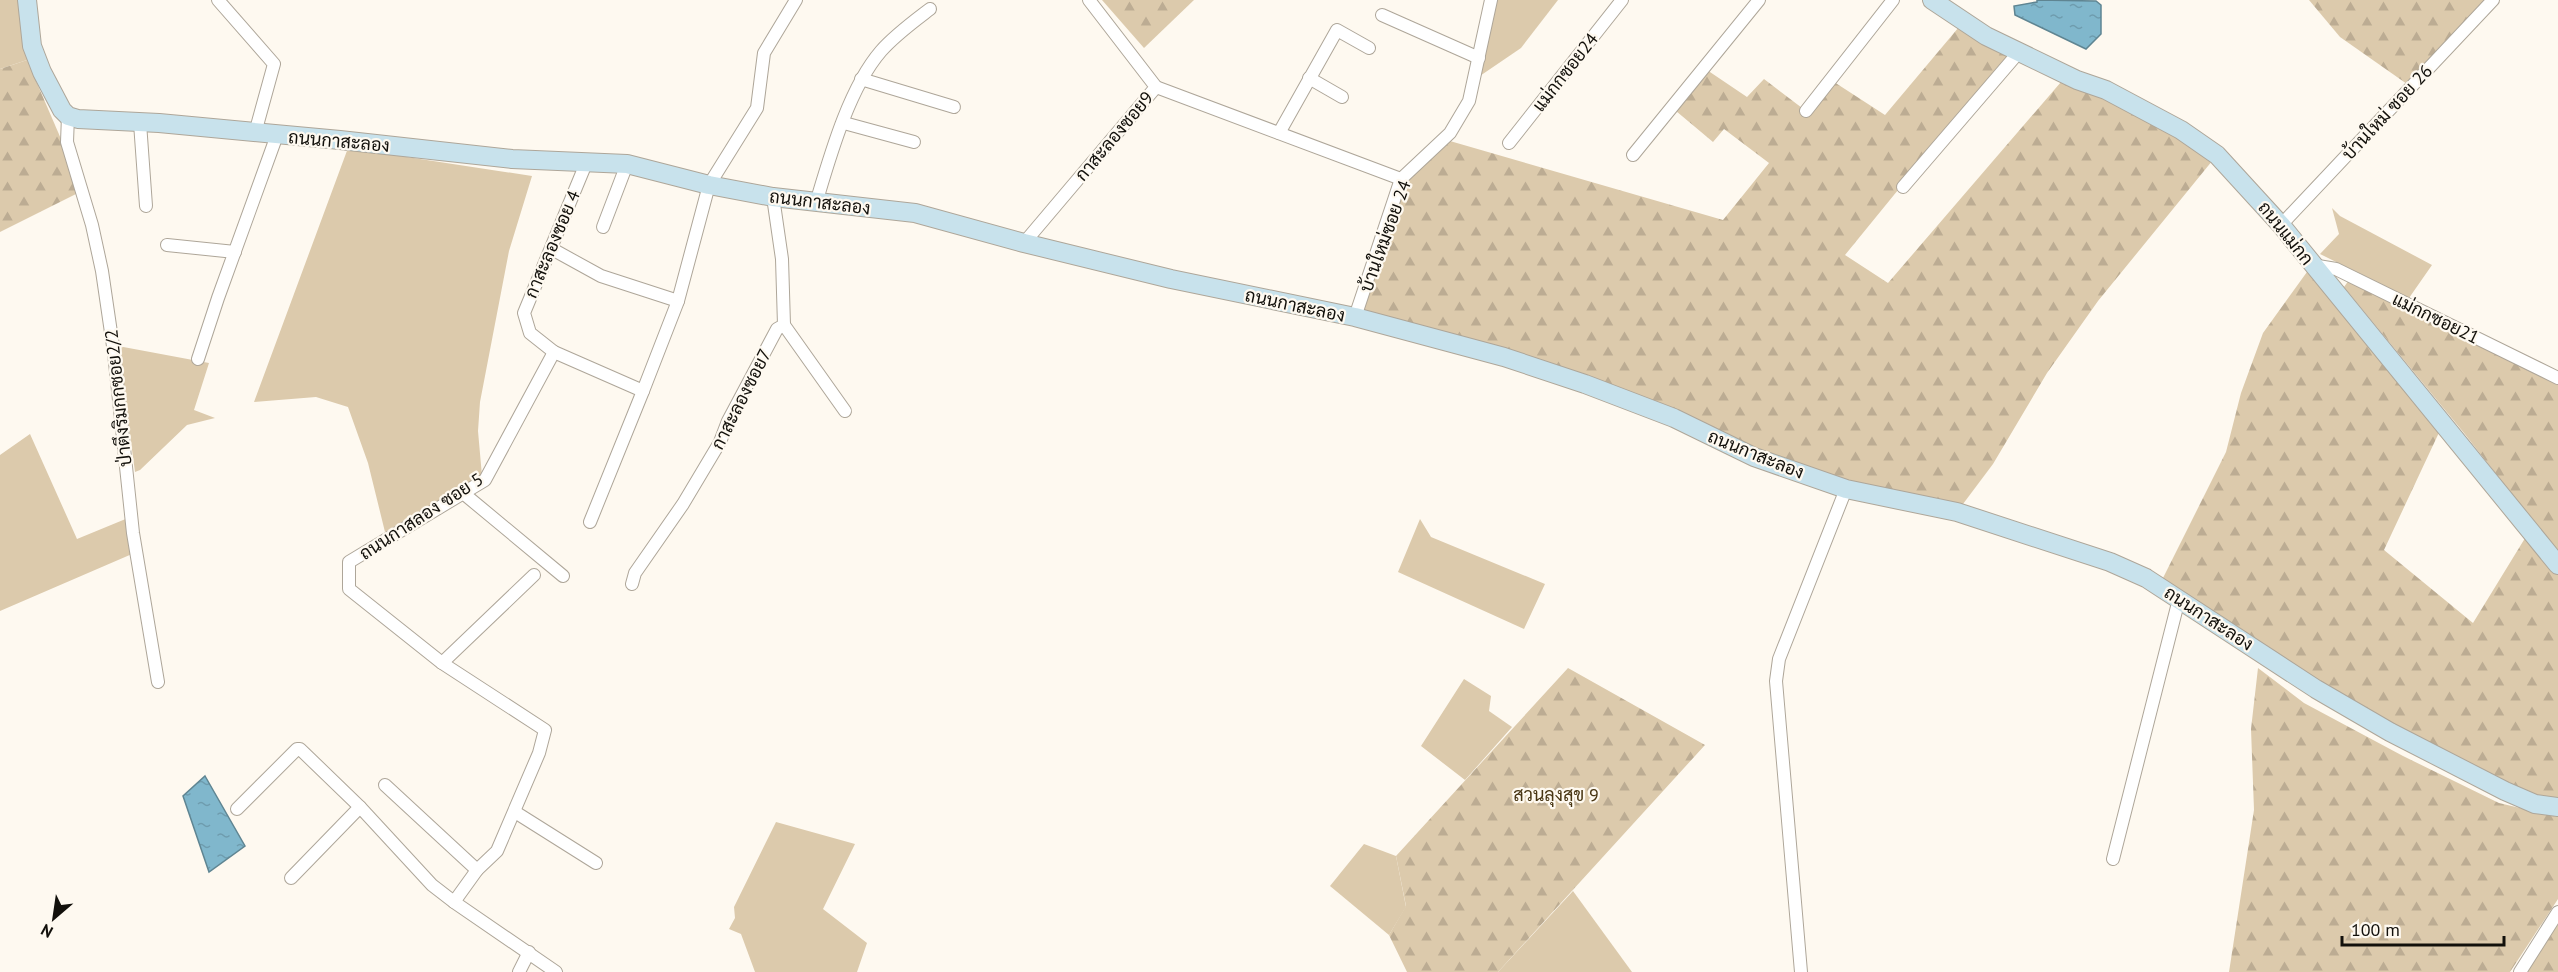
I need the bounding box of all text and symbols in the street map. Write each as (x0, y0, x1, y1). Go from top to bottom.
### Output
street label: แม่กกซอย24 (1527, 28, 1603, 116)
street label: บ้านใหม่ ซอย 26 (2336, 59, 2437, 165)
street label: กาสะลองซอย9 (1070, 86, 1158, 186)
street label: ถนนกาสะลอง (287, 125, 391, 157)
street label: บ้านใหม่ซอย 24 (1353, 176, 1416, 295)
street label: ถนนกาสะลอง (768, 184, 872, 220)
street label: กาสะลองซอย 4 (519, 186, 585, 301)
street label: ถนนแม่กก (2253, 196, 2319, 270)
street label: ถนนกาสะลอง (1243, 283, 1347, 327)
street label: แม่กกซอย21 (2389, 287, 2483, 349)
street label: ป่าตึงริมกกซอย2/2 (99, 328, 137, 468)
street label: กาสะลองซอย7 (706, 345, 776, 453)
street label: ถนนกาสะลอง (1705, 424, 1807, 484)
street label: ถนนกาสลอง ซอย 5 (355, 467, 487, 565)
street label: ถนนกาสะลอง (2160, 581, 2258, 655)
park label: สวนลุงสุข 9 (1513, 783, 1599, 807)
north arrow (24, 888, 84, 948)
scale bar (2342, 909, 2504, 947)
text: 100 m (2351, 918, 2400, 941)
text: N (37, 920, 56, 942)

